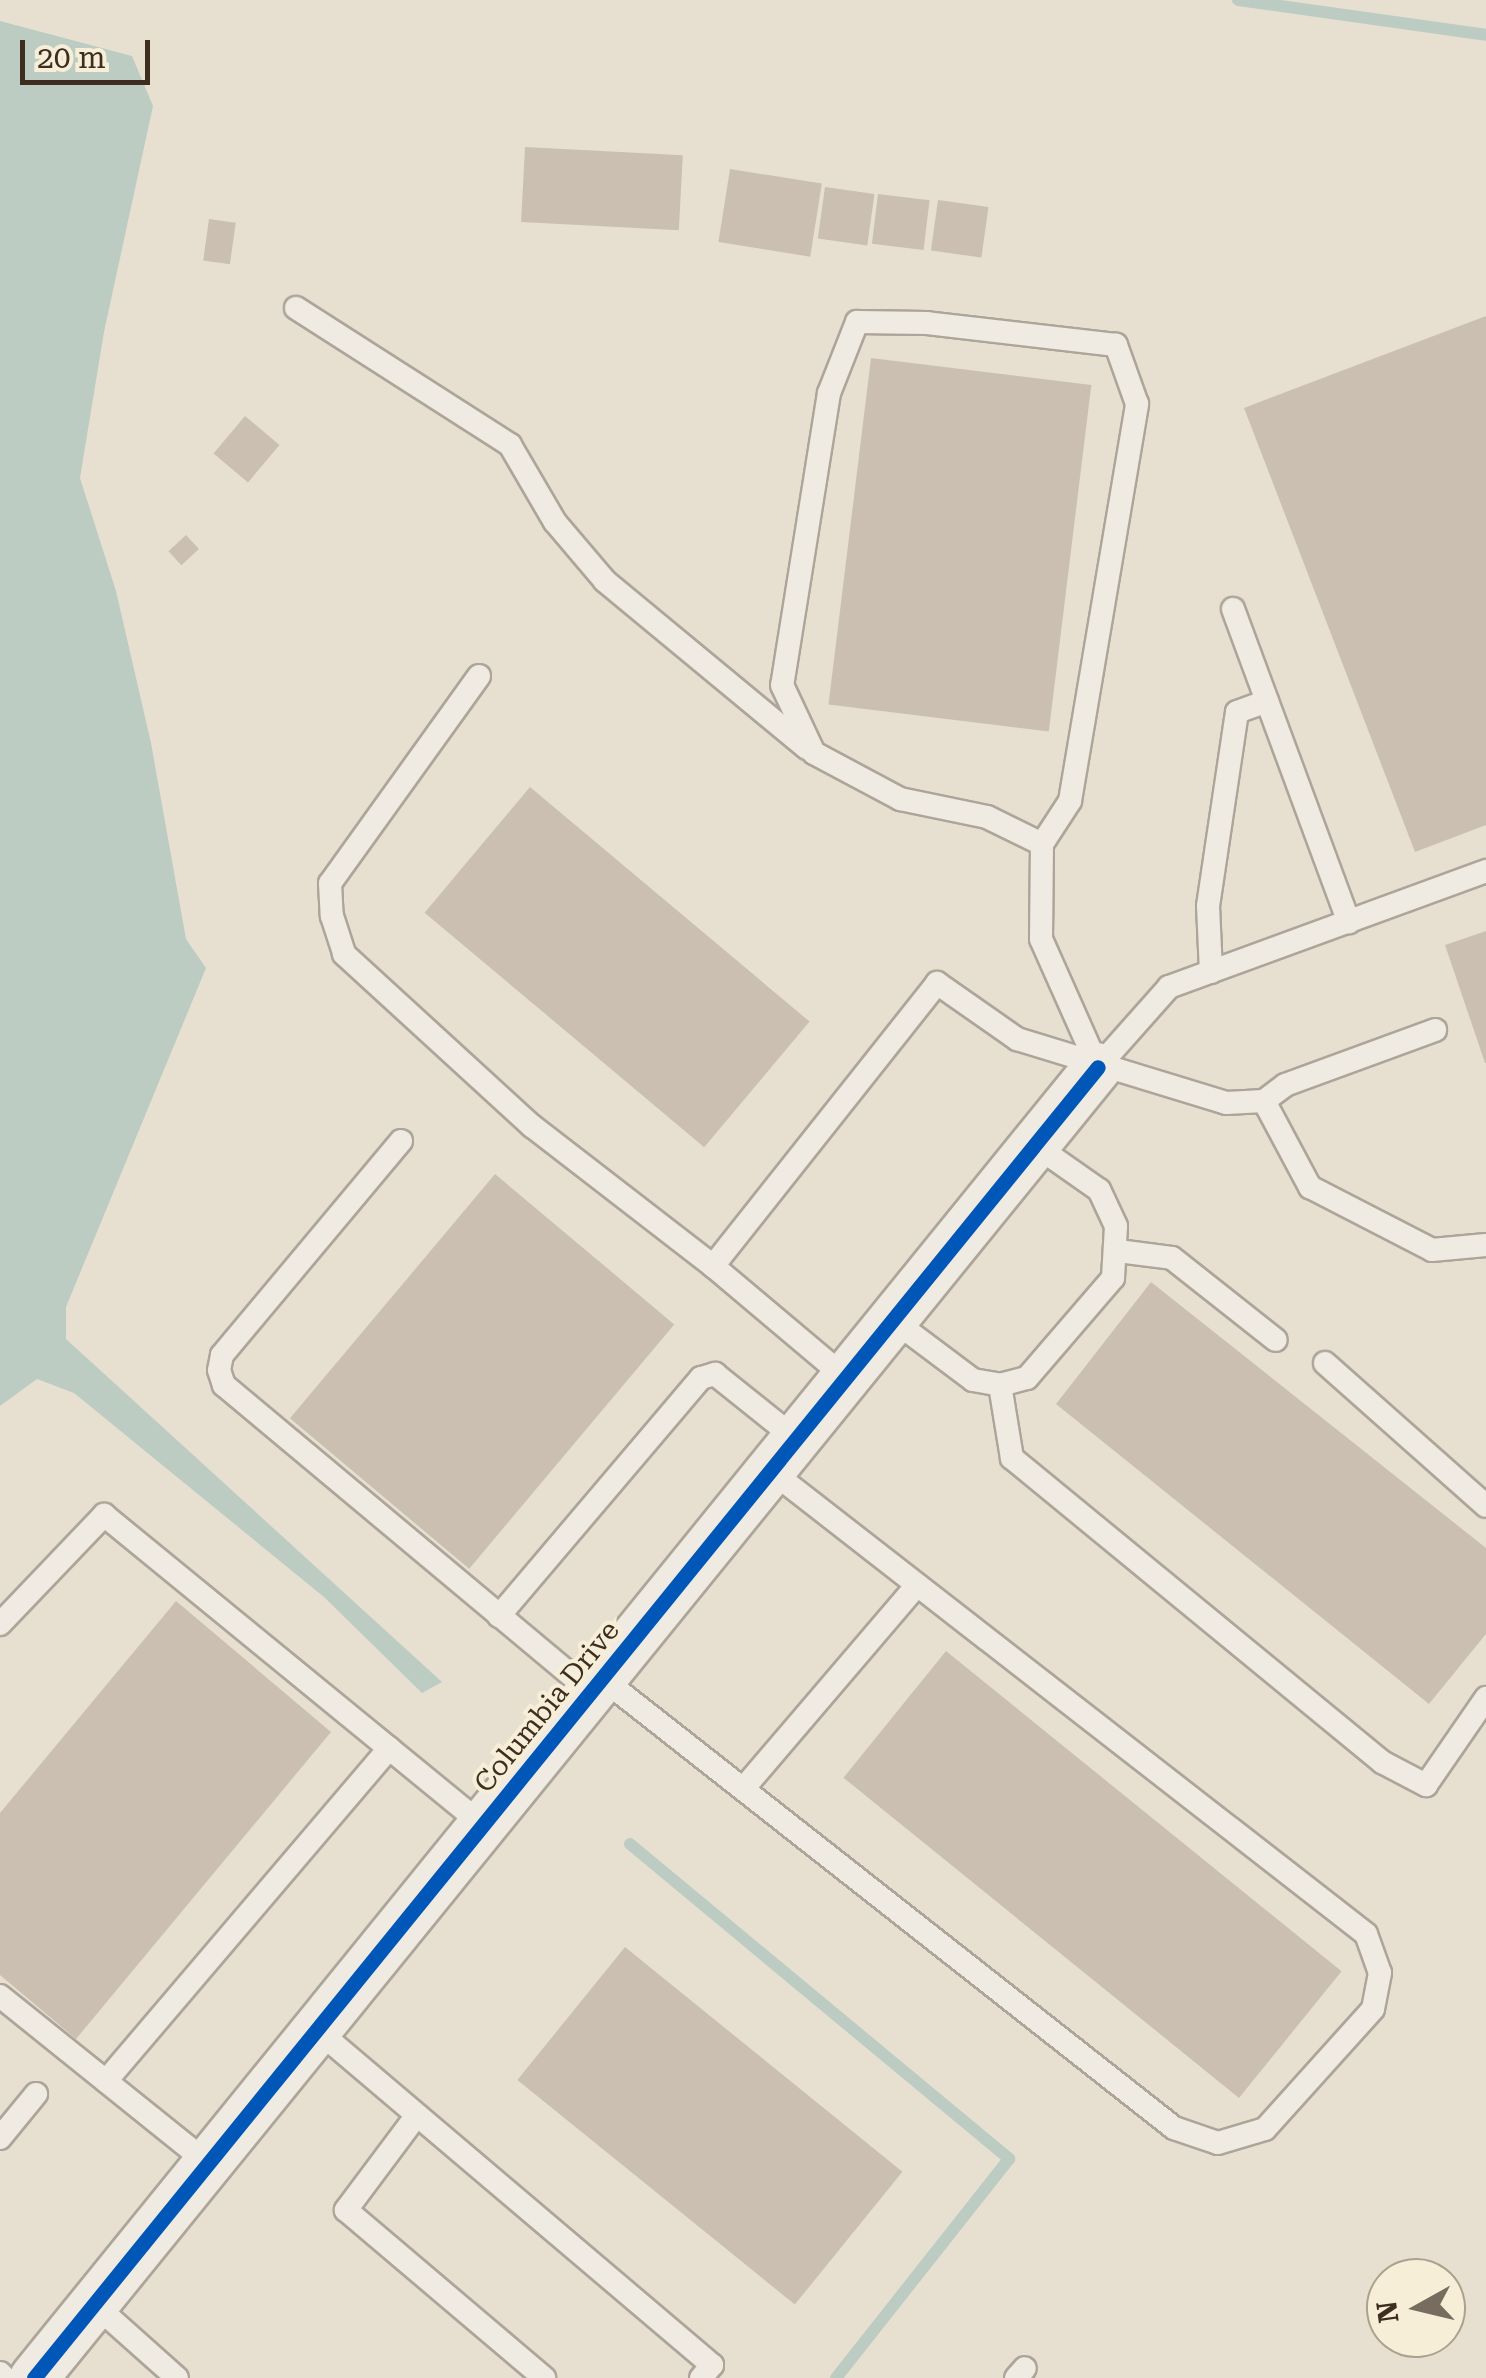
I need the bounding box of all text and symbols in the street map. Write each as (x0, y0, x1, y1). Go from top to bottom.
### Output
scale bar (25, 20, 155, 82)
text: 20 m (37, 40, 106, 75)
street label: Columbia Drive (468, 1614, 626, 1800)
north arrow (1366, 2258, 1466, 2358)
text: N (1370, 2299, 1406, 2325)

